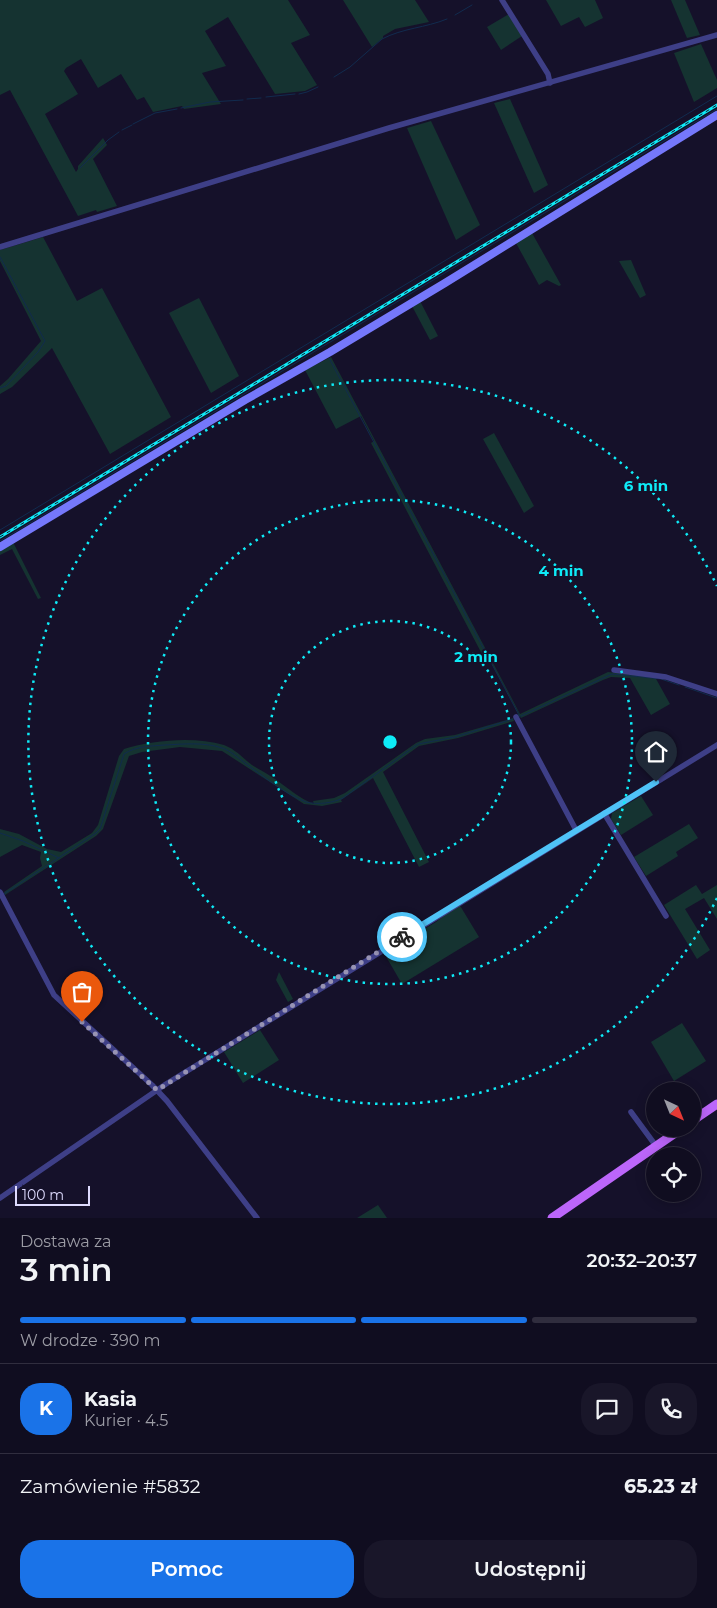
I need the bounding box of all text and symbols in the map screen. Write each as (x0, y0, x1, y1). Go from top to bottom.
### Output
text: 6 min (624, 476, 668, 495)
text: 4 min (538, 561, 584, 580)
text: 2 min (454, 647, 498, 666)
pin (635, 731, 677, 782)
centre of rings (381, 733, 399, 751)
icon: home (642, 738, 670, 766)
courier (377, 912, 427, 962)
icon: bike (388, 923, 416, 951)
pin (61, 971, 103, 1022)
icon: bag (68, 978, 96, 1006)
north arrow (646, 1082, 701, 1138)
map controls (646, 1082, 701, 1202)
button: locate (646, 1147, 701, 1202)
scale bar (15, 1183, 90, 1206)
text: 100 m (22, 1186, 64, 1204)
text: Dostawa za (20, 1232, 112, 1251)
text: 20:32–20:37 (586, 1249, 697, 1272)
text: 3 min (20, 1250, 112, 1289)
text: W drodze · 390 m (20, 1331, 161, 1350)
button: chat (581, 1383, 633, 1435)
button: phone (645, 1383, 697, 1435)
text: Kasia (84, 1388, 137, 1411)
text: K (39, 1397, 53, 1420)
text: Kurier · 4.5 (84, 1411, 168, 1430)
text: Zamówienie #5832 (20, 1475, 201, 1498)
text: 65.23 zł (624, 1475, 697, 1498)
button: Pomoc (20, 1540, 354, 1598)
button: Udostępnij (364, 1540, 697, 1598)

